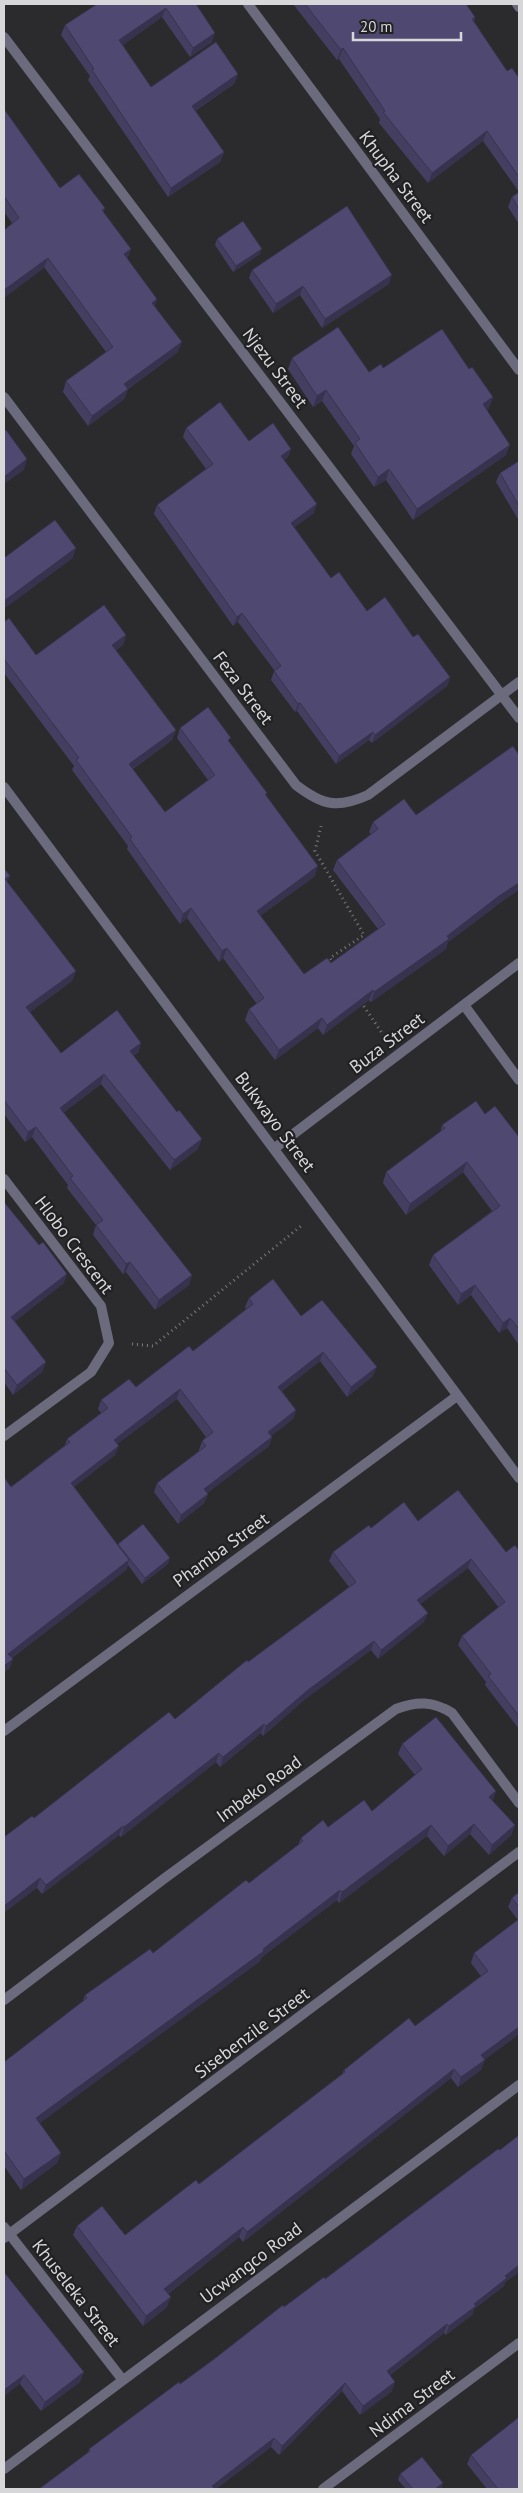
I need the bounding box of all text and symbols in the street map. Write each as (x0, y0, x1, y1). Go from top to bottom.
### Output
scale bar (353, 10, 460, 42)
text: 20 m (360, 17, 393, 36)
street label: Khupha Street (354, 126, 439, 227)
street label: Njezu Street (238, 323, 313, 412)
street label: Feza Street (208, 646, 278, 729)
street label: Buza Street (345, 1007, 429, 1078)
street label: Bukwayo Street (230, 1067, 321, 1176)
street label: Hlobo Crescent (30, 1191, 119, 1298)
street label: Phamba Street (168, 1507, 273, 1592)
street label: Imbeko Road (212, 1750, 306, 1827)
street label: Sisebenzile Street (190, 1982, 314, 2083)
street label: Ucwangco Road (195, 2217, 306, 2308)
street label: Khuseleka Street (27, 2234, 125, 2351)
street label: Ndima Street (364, 2363, 459, 2442)

